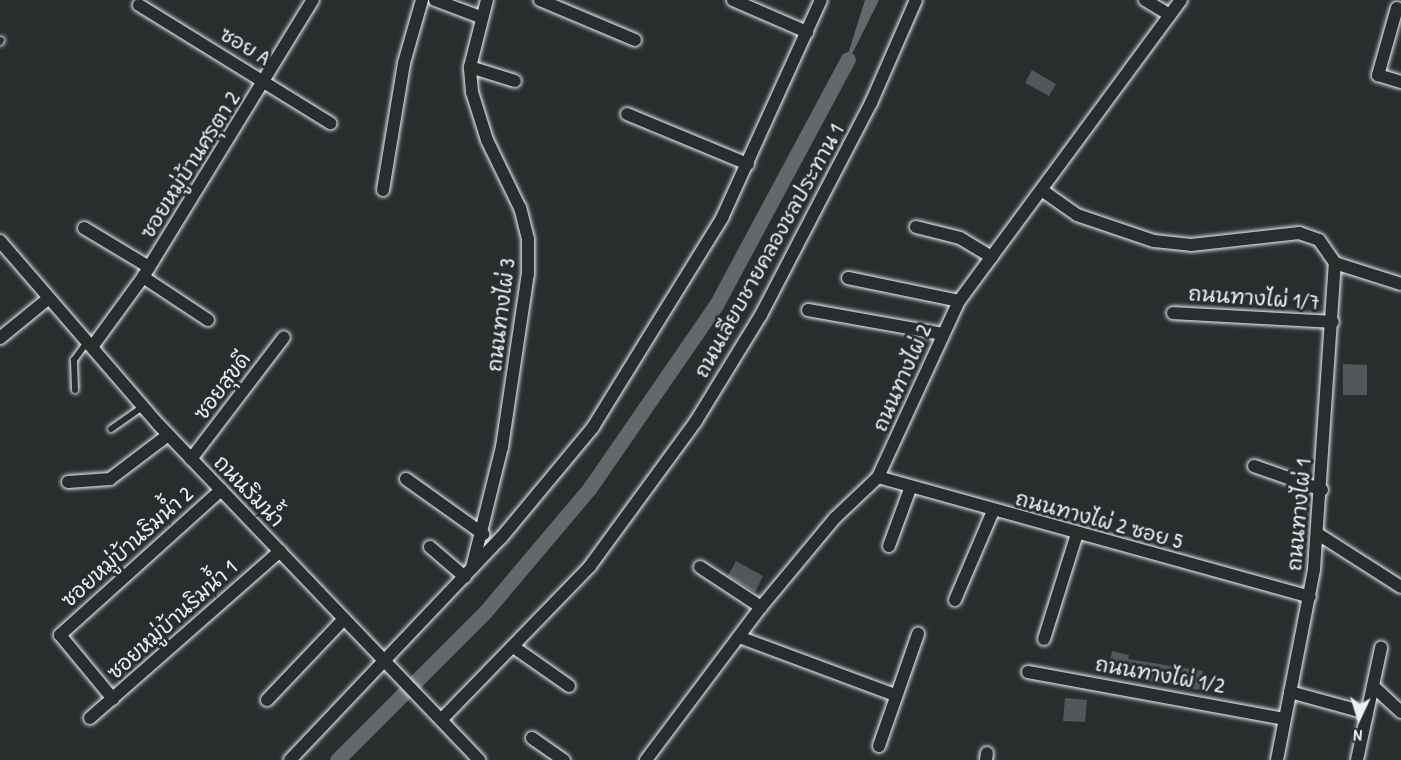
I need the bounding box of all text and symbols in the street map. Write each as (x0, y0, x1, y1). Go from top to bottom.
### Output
street label: ซอย A (215, 21, 275, 71)
street label: ซอยหมู่บ้านศรุตา 2 (135, 87, 245, 243)
street label: ถนนเลียบชายคลองชลประทาน 1 (689, 120, 849, 382)
street label: ถนนทางไผ่ 3 (482, 257, 520, 373)
street label: ถนนทางไผ่ 1/7 (1187, 281, 1321, 315)
street label: ถนนทางไผ่ 2 (867, 321, 937, 435)
street label: ซอยสุขดี (188, 347, 256, 425)
street label: ถนนริมน้ำ (209, 450, 289, 532)
street label: ถนนทางไผ่ 1 (1282, 458, 1316, 572)
street label: ซอยหมู่บ้านริมน้ำ 2 (56, 481, 198, 613)
street label: ถนนทางไผ่ 2 ซอย 5 (1013, 486, 1185, 554)
street label: ซอยหมู่บ้านริมน้ำ 1 (102, 555, 242, 685)
street label: ถนนทางไผ่ 1/2 (1093, 651, 1227, 699)
north arrow (1329, 688, 1389, 748)
text: N (1353, 725, 1363, 747)

